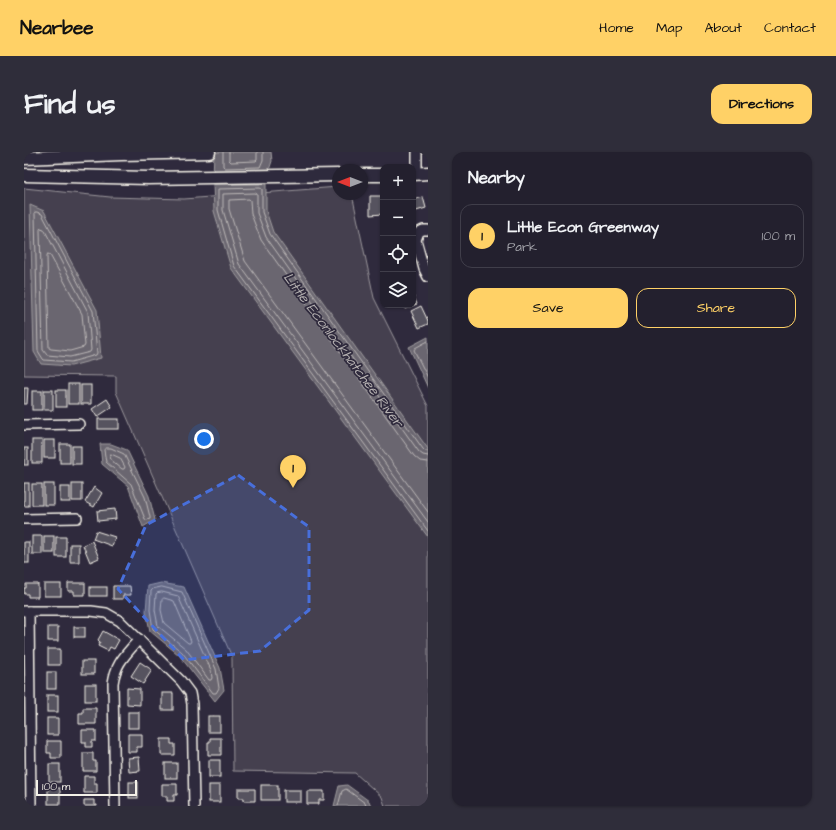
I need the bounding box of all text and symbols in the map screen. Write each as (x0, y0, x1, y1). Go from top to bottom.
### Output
text: Nearbee (20, 15, 94, 42)
text: Home (599, 18, 634, 38)
text: Map (656, 18, 682, 38)
text: About (704, 18, 742, 38)
text: Contact (764, 18, 816, 38)
button: Directions (711, 84, 812, 124)
text: Find us (24, 85, 115, 124)
north arrow (332, 164, 368, 200)
map controls (380, 164, 416, 308)
button: + (380, 164, 416, 200)
text: Nearby (468, 166, 525, 190)
button: − (380, 200, 416, 236)
text: Little Econ Greenway (507, 217, 659, 238)
text: 1 (481, 227, 483, 245)
text: 100 m (762, 227, 795, 245)
button: locate (380, 236, 416, 272)
text: Park (507, 238, 537, 256)
water label: Little Econlockhatchee River (278, 269, 409, 432)
button: layers (380, 272, 416, 308)
button: Save (468, 288, 628, 328)
button: Share (636, 288, 796, 328)
your location (194, 429, 214, 449)
pin: 1 (280, 455, 306, 488)
scale bar (36, 778, 137, 797)
text: 100 m (42, 779, 70, 794)

